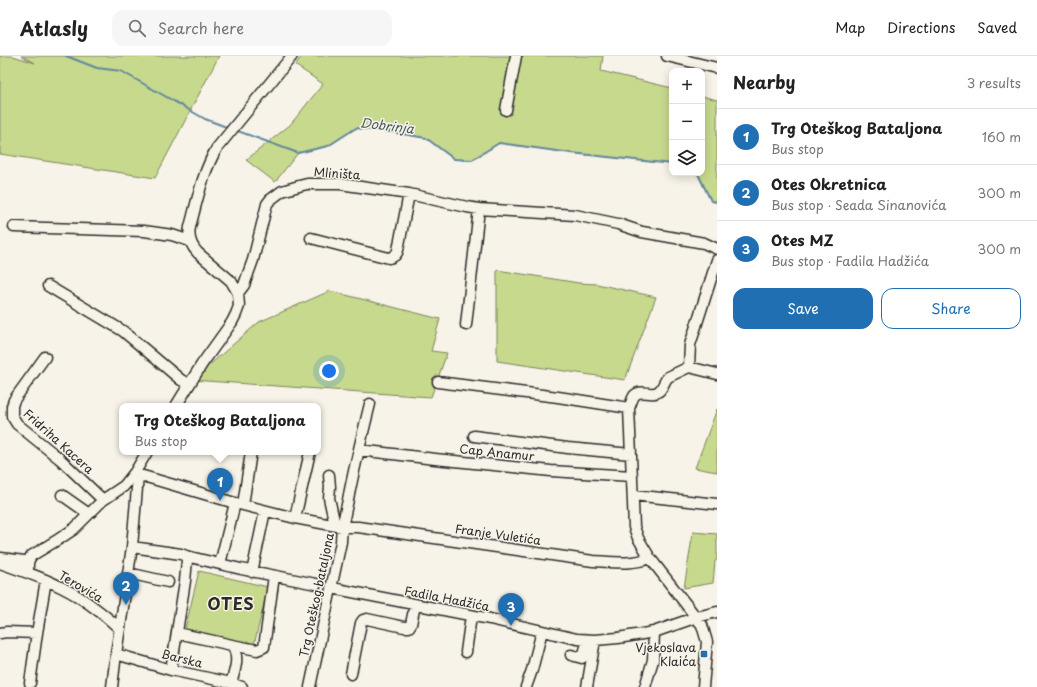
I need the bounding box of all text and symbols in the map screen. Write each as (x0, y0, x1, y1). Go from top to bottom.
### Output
search box (112, 10, 392, 46)
text: Atlasly (20, 14, 88, 42)
text: Search here (158, 16, 244, 39)
icon: search (126, 17, 148, 39)
text: Map (835, 17, 865, 38)
text: Directions (887, 17, 955, 38)
text: Saved (977, 17, 1017, 38)
map controls (669, 68, 705, 176)
button: + (669, 68, 705, 104)
text: Nearby (733, 69, 795, 95)
text: 3 results (967, 73, 1021, 92)
button: − (669, 104, 705, 140)
water label: Dobrinja (359, 112, 416, 138)
text: Trg Oteškog Bataljona (771, 116, 942, 139)
text: 1 (743, 127, 749, 146)
text: 160 m (982, 127, 1021, 146)
text: Bus stop (771, 139, 824, 158)
button: layers (669, 140, 705, 176)
street label: Mliništa (313, 162, 361, 184)
text: Otes Okretnica (771, 172, 887, 195)
text: 2 (741, 183, 751, 202)
text: 300 m (977, 183, 1021, 202)
text: Bus stop · Seada Sinanovića (771, 195, 946, 214)
text: Otes MZ (771, 228, 834, 251)
text: 3 (742, 239, 750, 258)
text: 300 m (977, 239, 1021, 258)
text: Bus stop · Fadila Hadžića (771, 251, 929, 270)
button: Save (733, 288, 873, 329)
button: Share (881, 288, 1021, 329)
your location (319, 361, 339, 381)
popup (119, 403, 321, 455)
street label: Fridriha Kacera (20, 404, 99, 478)
text: Trg Oteškog Bataljona (134, 408, 306, 431)
text: Bus stop (134, 431, 187, 450)
street label: Cap Anamur (459, 439, 536, 465)
pin: 1 (207, 468, 233, 501)
street label: Franje Vuletića (454, 519, 543, 549)
street label: Trg Oteškog bataljona (294, 531, 338, 659)
street label: Terovića (55, 566, 107, 607)
pin: 2 (113, 572, 139, 605)
street label: Fadila Hadžića (403, 581, 491, 615)
district label: OTES (207, 591, 255, 615)
pin: 3 (498, 593, 524, 626)
place label: Vjekoslava Klaića (635, 638, 696, 670)
street label: Barska (159, 644, 205, 672)
marker: Vjekoslava Klaića (699, 649, 709, 659)

